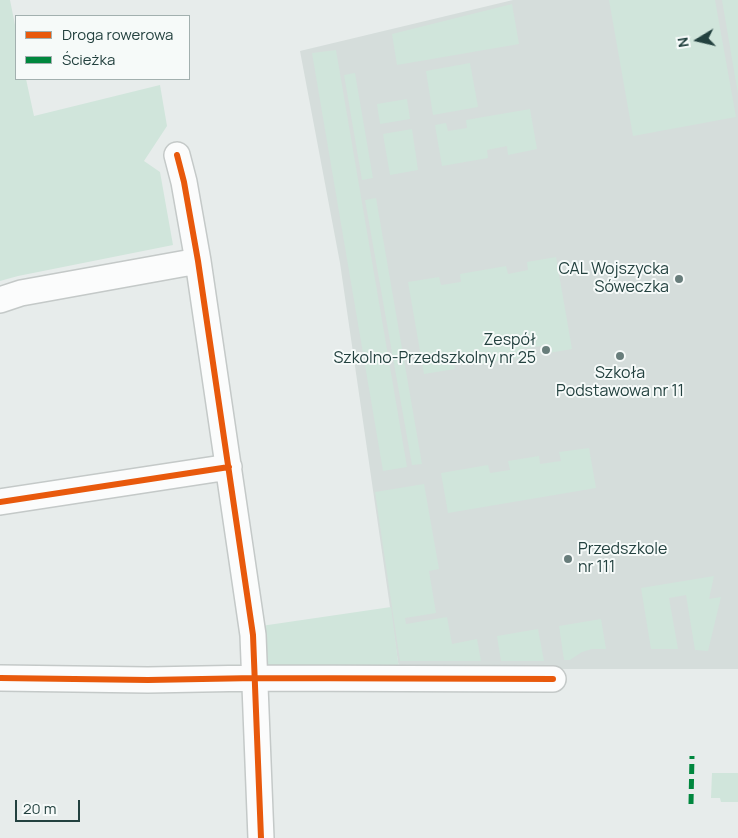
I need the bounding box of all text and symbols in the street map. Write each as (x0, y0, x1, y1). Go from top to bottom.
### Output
legend (15, 15, 190, 80)
north arrow (673, 15, 723, 65)
text: Droga rowerowa (62, 24, 173, 45)
text: N (673, 36, 693, 49)
text: Ścieżka (62, 49, 115, 70)
place label: CAL Wojszycka Sóweczka (558, 260, 669, 298)
marker: CAL Wojszycka Sóweczka (673, 273, 685, 285)
place label: Zespół Szkolno-Przedszkolny nr 25 (333, 331, 536, 369)
marker: Zespół Szkolno-Przedszkolny nr 25 (540, 344, 552, 356)
marker: Szkoła Podstawowa nr 11 (614, 350, 626, 362)
place label: Szkoła Podstawowa nr 11 (556, 364, 684, 402)
place label: Przedszkole nr 111 (578, 540, 667, 578)
marker: Przedszkole nr 111 (562, 553, 574, 565)
scale bar (18, 790, 82, 822)
text: 20 m (23, 798, 56, 819)

